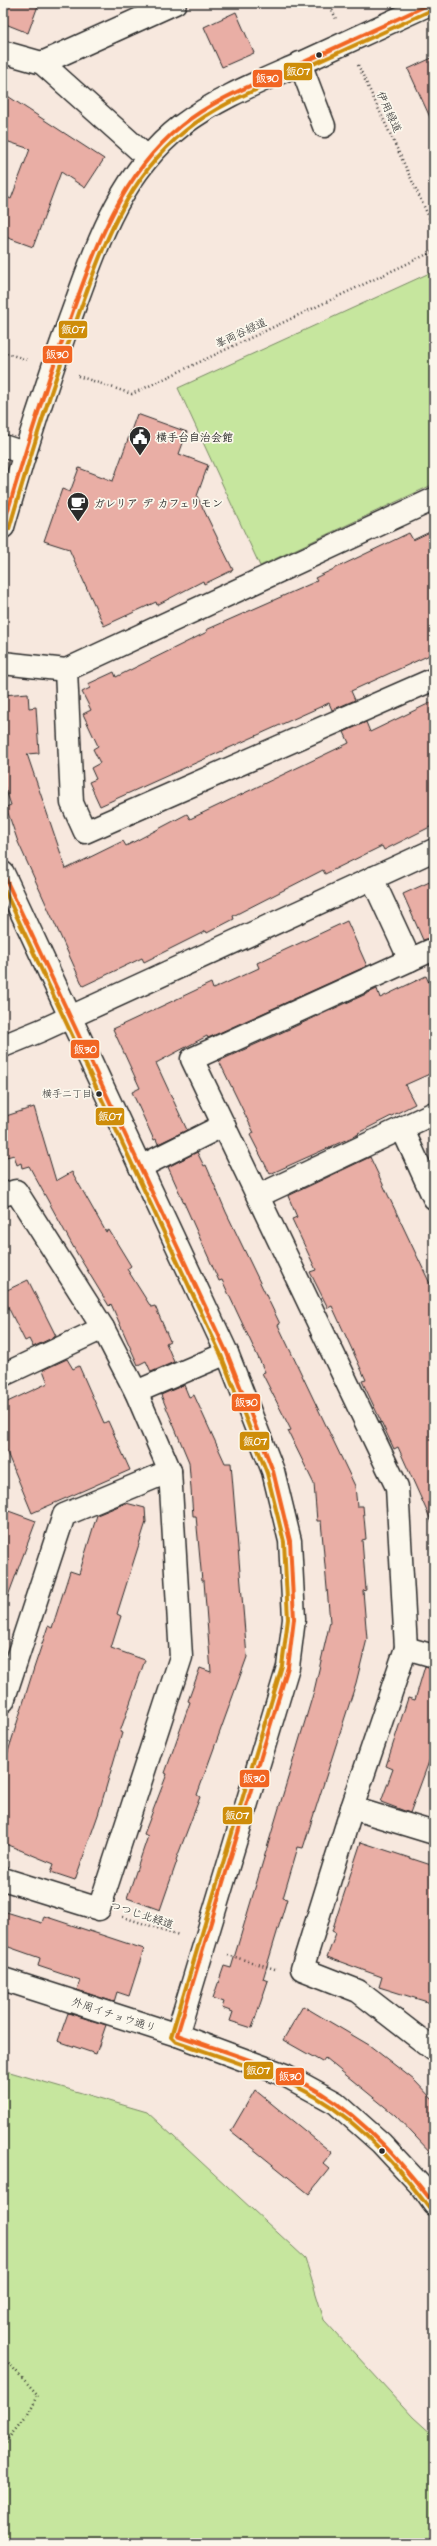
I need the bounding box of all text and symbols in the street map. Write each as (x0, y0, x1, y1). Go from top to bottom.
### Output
unlabelled marker (314, 50, 324, 60)
line badge: 飯07 (283, 62, 313, 81)
text: 飯07 (286, 64, 311, 79)
line badge: 飯30 (252, 69, 283, 88)
text: 飯30 (255, 71, 279, 86)
street label: 伊用緑道 (373, 89, 405, 135)
street label: 峯両谷緑道 (213, 315, 269, 351)
line badge: 飯07 (58, 320, 88, 339)
text: 飯07 (61, 322, 86, 337)
line badge: 飯30 (42, 345, 73, 364)
text: 飯30 (45, 347, 69, 362)
public building icon: 横手台自治会館 (127, 424, 153, 457)
place label: 横手台自治会館 (156, 430, 233, 445)
cafe icon: ガレリア デ カフェリモン (65, 490, 91, 523)
place label: ガレリア デ カフェリモン (94, 496, 223, 511)
line badge: 飯30 (70, 1039, 100, 1059)
text: 飯30 (73, 1042, 97, 1057)
place label: 横手二丁目 (42, 1087, 92, 1101)
marker: 横手二丁目 (94, 1089, 104, 1099)
line badge: 飯07 (95, 1107, 125, 1126)
text: 飯07 (98, 1109, 123, 1124)
line badge: 飯30 (231, 1393, 261, 1412)
text: 飯30 (234, 1395, 258, 1410)
line badge: 飯07 (239, 1431, 270, 1451)
text: 飯07 (243, 1434, 268, 1449)
line badge: 飯30 (239, 1769, 270, 1788)
text: 飯30 (242, 1771, 266, 1786)
line badge: 飯07 (222, 1806, 253, 1825)
text: 飯07 (225, 1808, 250, 1823)
street label: つつじ北緑道 (108, 1898, 176, 1932)
street label: 外周イチョウ通り (70, 1994, 158, 2036)
line badge: 飯07 (243, 2061, 274, 2080)
text: 飯07 (246, 2063, 271, 2078)
line badge: 飯30 (275, 2067, 305, 2086)
text: 飯30 (278, 2069, 302, 2084)
unlabelled marker (377, 2146, 387, 2156)

